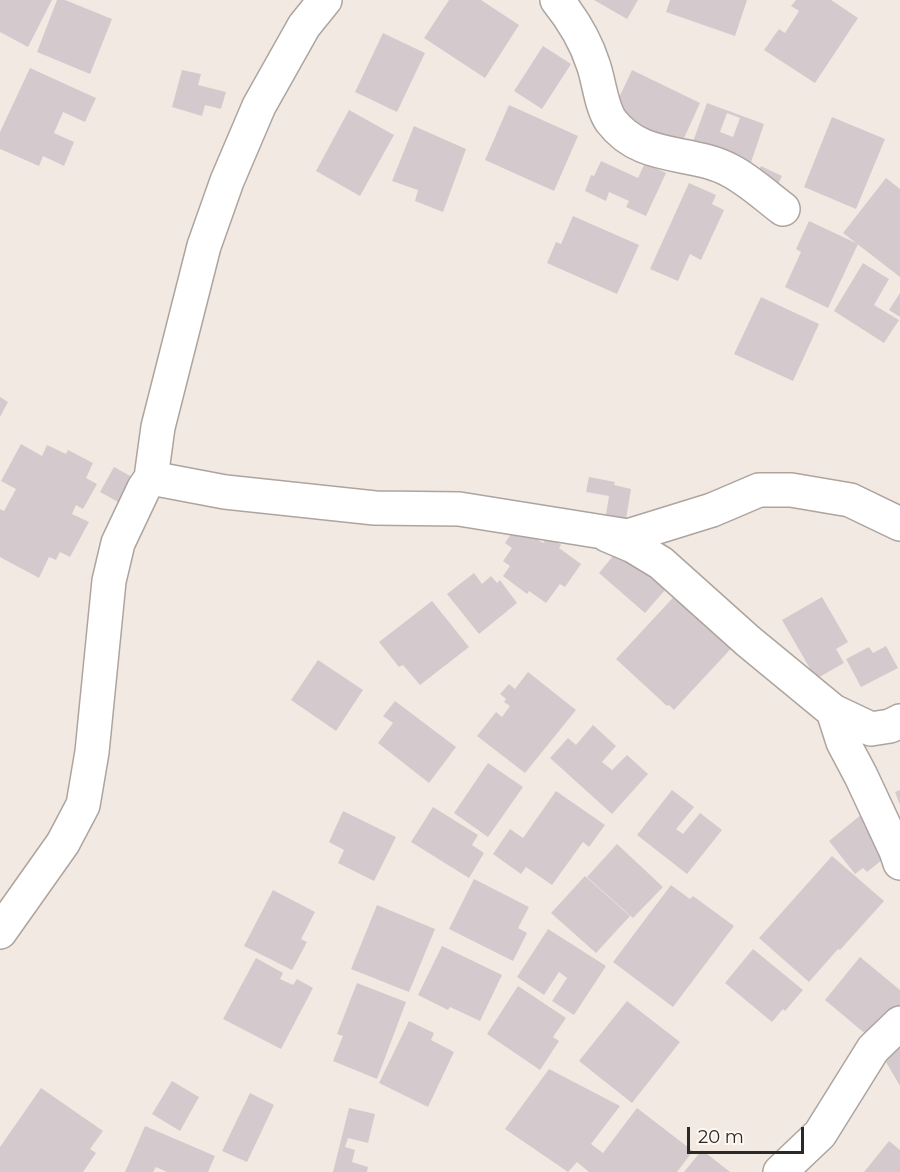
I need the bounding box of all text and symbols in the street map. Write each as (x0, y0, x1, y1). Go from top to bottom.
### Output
scale bar (690, 1115, 807, 1153)
text: 20 m (698, 1126, 744, 1148)

